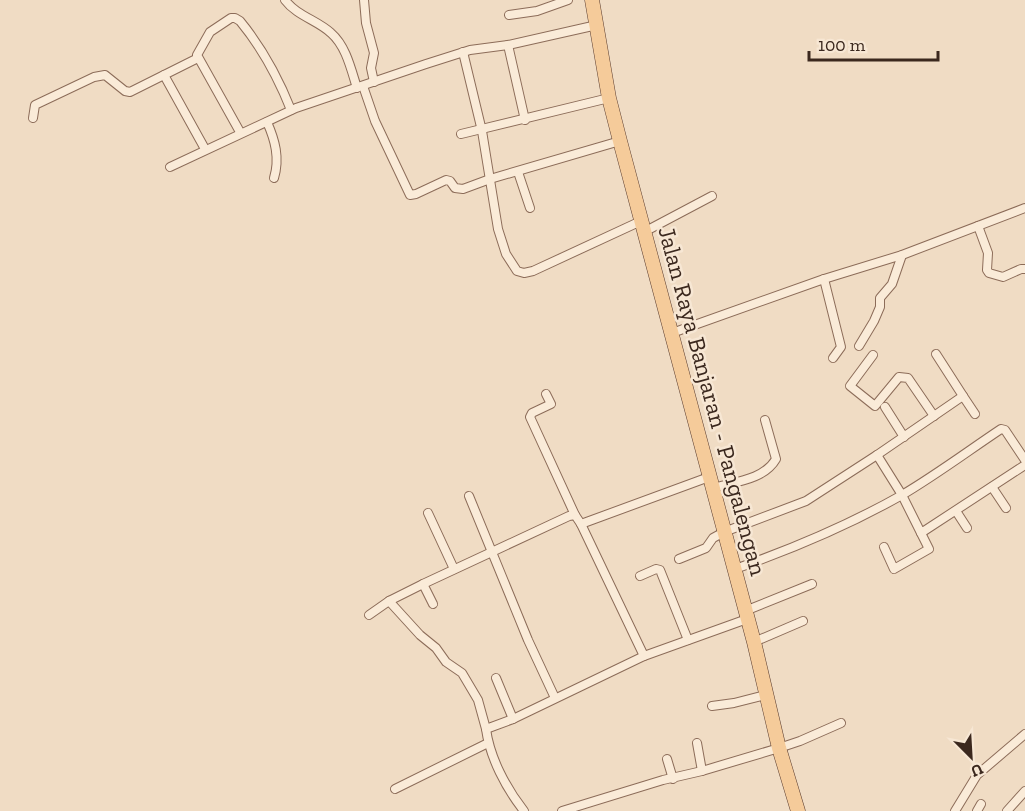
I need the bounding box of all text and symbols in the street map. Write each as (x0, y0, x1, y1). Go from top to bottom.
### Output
scale bar (809, 24, 938, 62)
text: 100 m (818, 34, 866, 56)
street label: Jalan Raya Banjaran - Pangalengan (652, 223, 774, 579)
north arrow (941, 727, 1001, 787)
text: U (967, 759, 986, 781)

